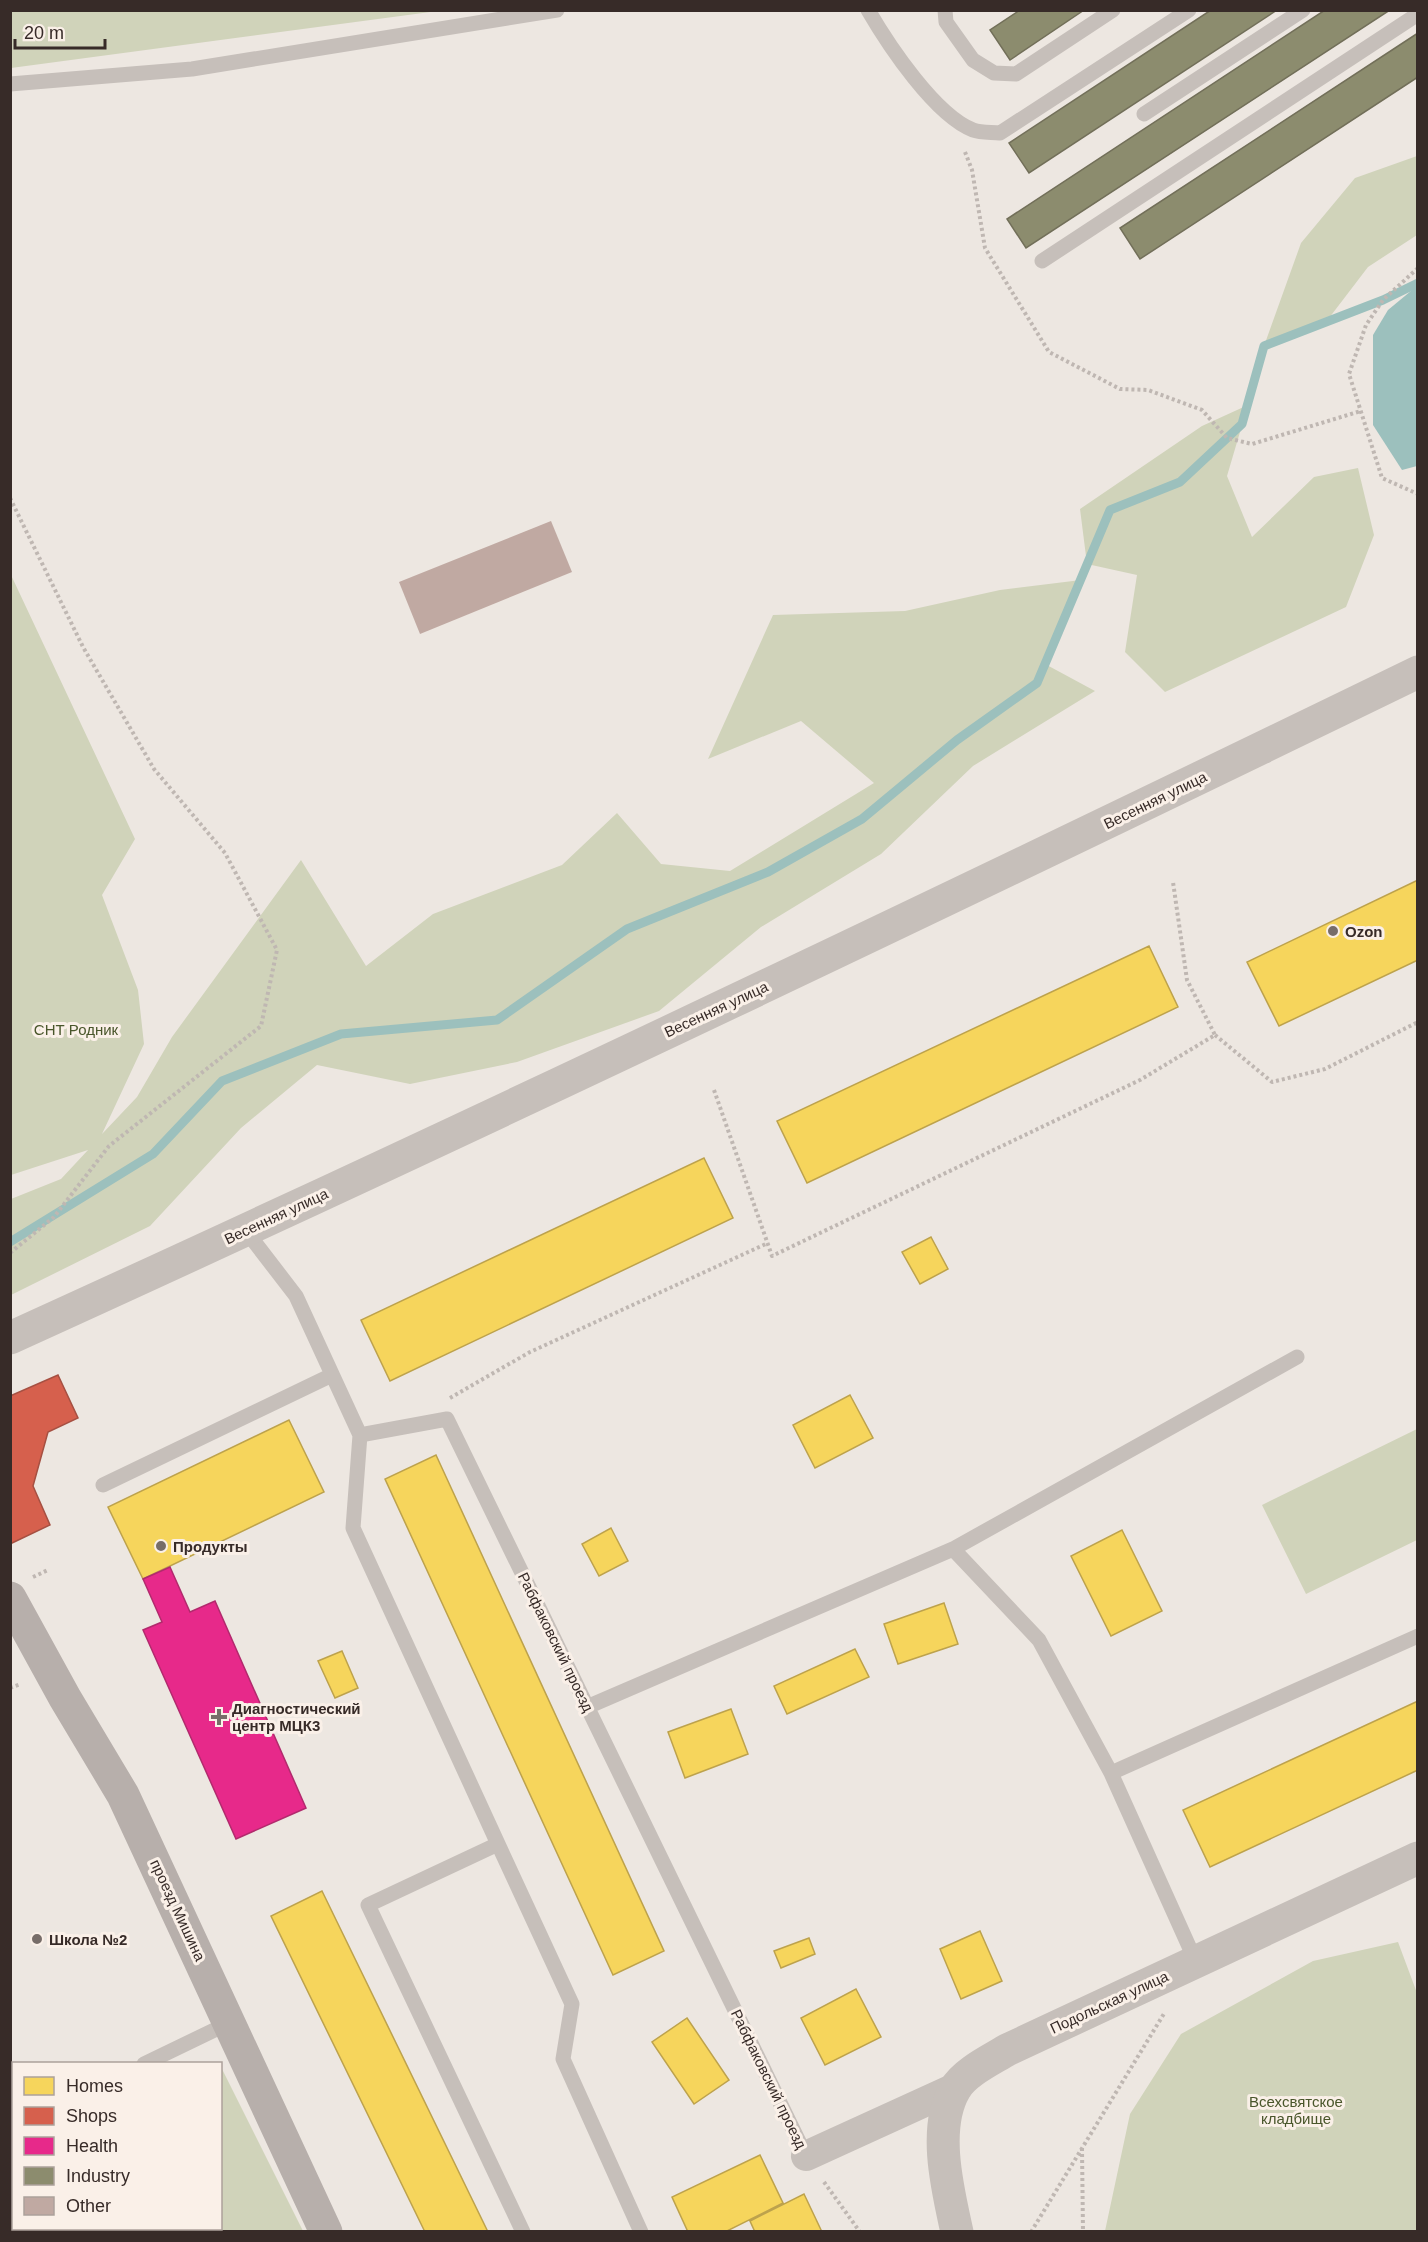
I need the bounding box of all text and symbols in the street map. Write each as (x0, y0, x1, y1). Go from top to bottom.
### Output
scale bar (15, 12, 105, 50)
text: 20 m (24, 23, 64, 43)
street label: Весенняя улица (1101, 767, 1210, 832)
place label: Ozon (1345, 923, 1383, 940)
marker: Ozon (1326, 924, 1340, 938)
street label: Весенняя улица (661, 977, 771, 1040)
park label: СНТ Родник (34, 1021, 119, 1038)
street label: Весенняя улица (221, 1184, 331, 1247)
place label: Продукты (173, 1538, 248, 1555)
marker: Продукты (154, 1539, 168, 1553)
street label: Рабфаковский проезд (515, 1570, 597, 1715)
place label: Диагностический центр МЦК3 (232, 1700, 361, 1734)
marker: Диагностический центр МЦК3 (210, 1708, 228, 1726)
street label: проезд Мишина (147, 1856, 209, 1964)
place label: Школа №2 (49, 1931, 127, 1948)
marker: Школа №2 (30, 1932, 44, 1946)
street label: Подольская улица (1047, 1967, 1171, 2037)
street label: Рабфаковский проезд (728, 2007, 810, 2152)
legend (12, 2062, 222, 2230)
text: Homes (66, 2076, 123, 2096)
park label: Всехсвятское кладбище (1249, 2093, 1343, 2127)
text: Shops (66, 2106, 117, 2126)
text: Health (66, 2136, 118, 2156)
text: Industry (66, 2166, 130, 2186)
text: Other (66, 2196, 111, 2216)

